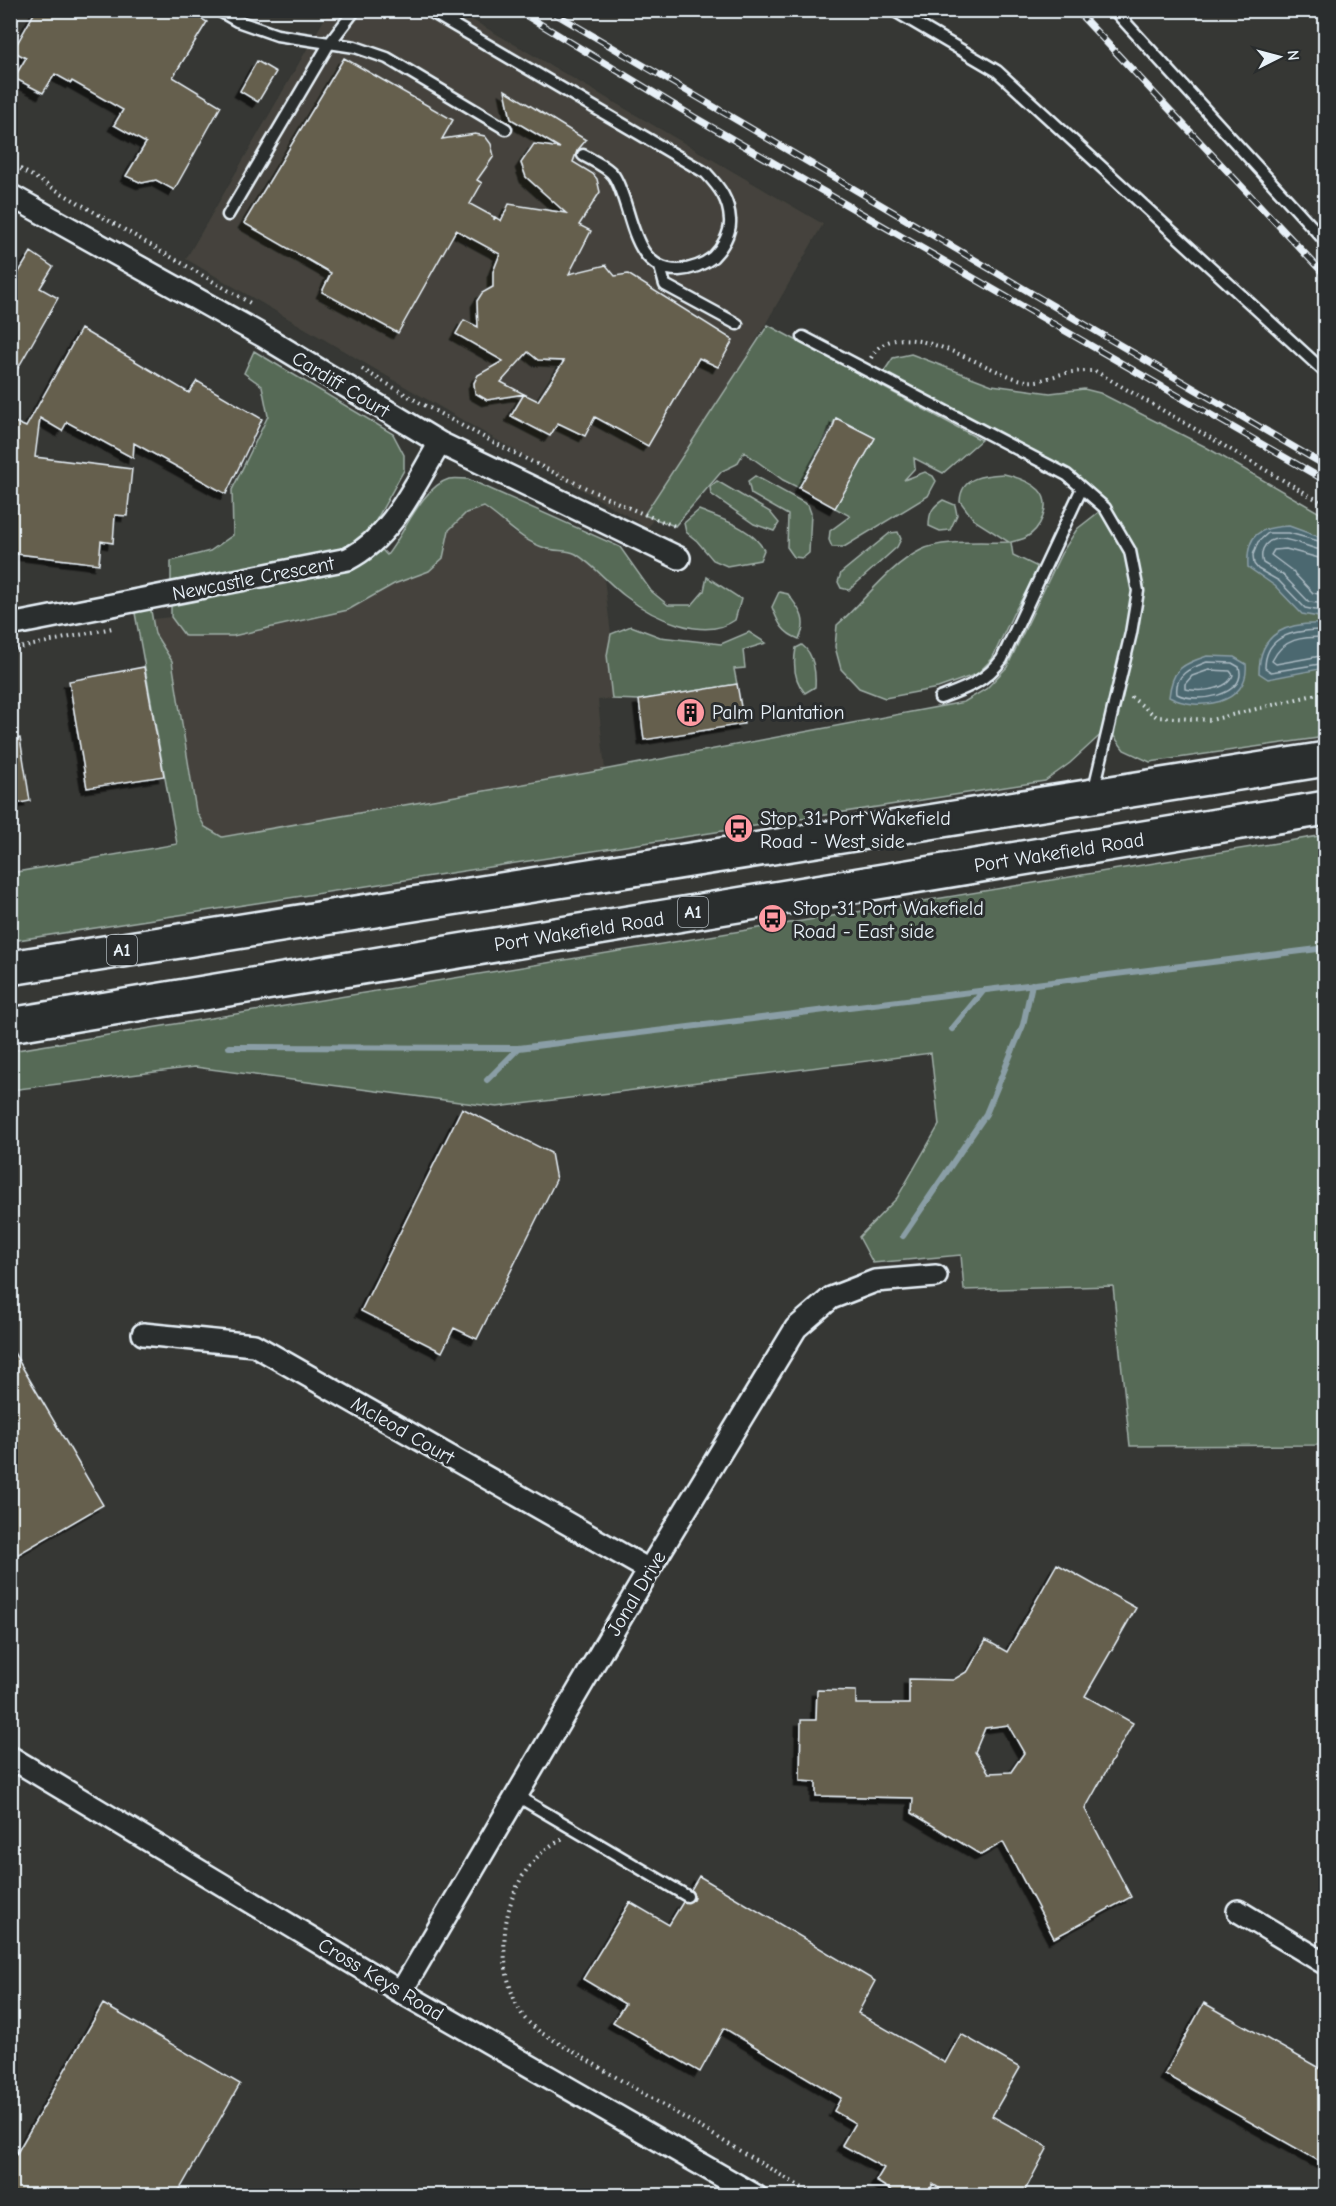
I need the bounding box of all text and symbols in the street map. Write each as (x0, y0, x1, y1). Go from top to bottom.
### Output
north arrow (1249, 27, 1309, 87)
text: N (1283, 49, 1302, 62)
street label: Cardiff Court (288, 346, 395, 423)
street label: Newcastle Crescent (170, 551, 337, 605)
building icon: Palm Plantation (675, 696, 707, 728)
place label: Palm Plantation (712, 701, 845, 724)
place label: Stop 31 Port Wakefield Road - West side (760, 807, 951, 853)
bus stop icon: Stop 31 Port Wakefield Road - West side (723, 813, 755, 845)
street label: Port Wakefield Road (972, 828, 1146, 877)
road number: A1 (678, 897, 708, 927)
place label: Stop 31 Port Wakefield Road - East side (793, 897, 984, 943)
bus stop icon: Stop 31 Port Wakefield Road - East side (756, 903, 788, 935)
street label: Port Wakefield Road (492, 907, 666, 956)
road number: A1 (107, 935, 137, 965)
street label: Mcleod Court (347, 1392, 460, 1470)
street label: Jonal Drive (602, 1547, 671, 1640)
street label: Cross Keys Road (314, 1933, 448, 2026)

